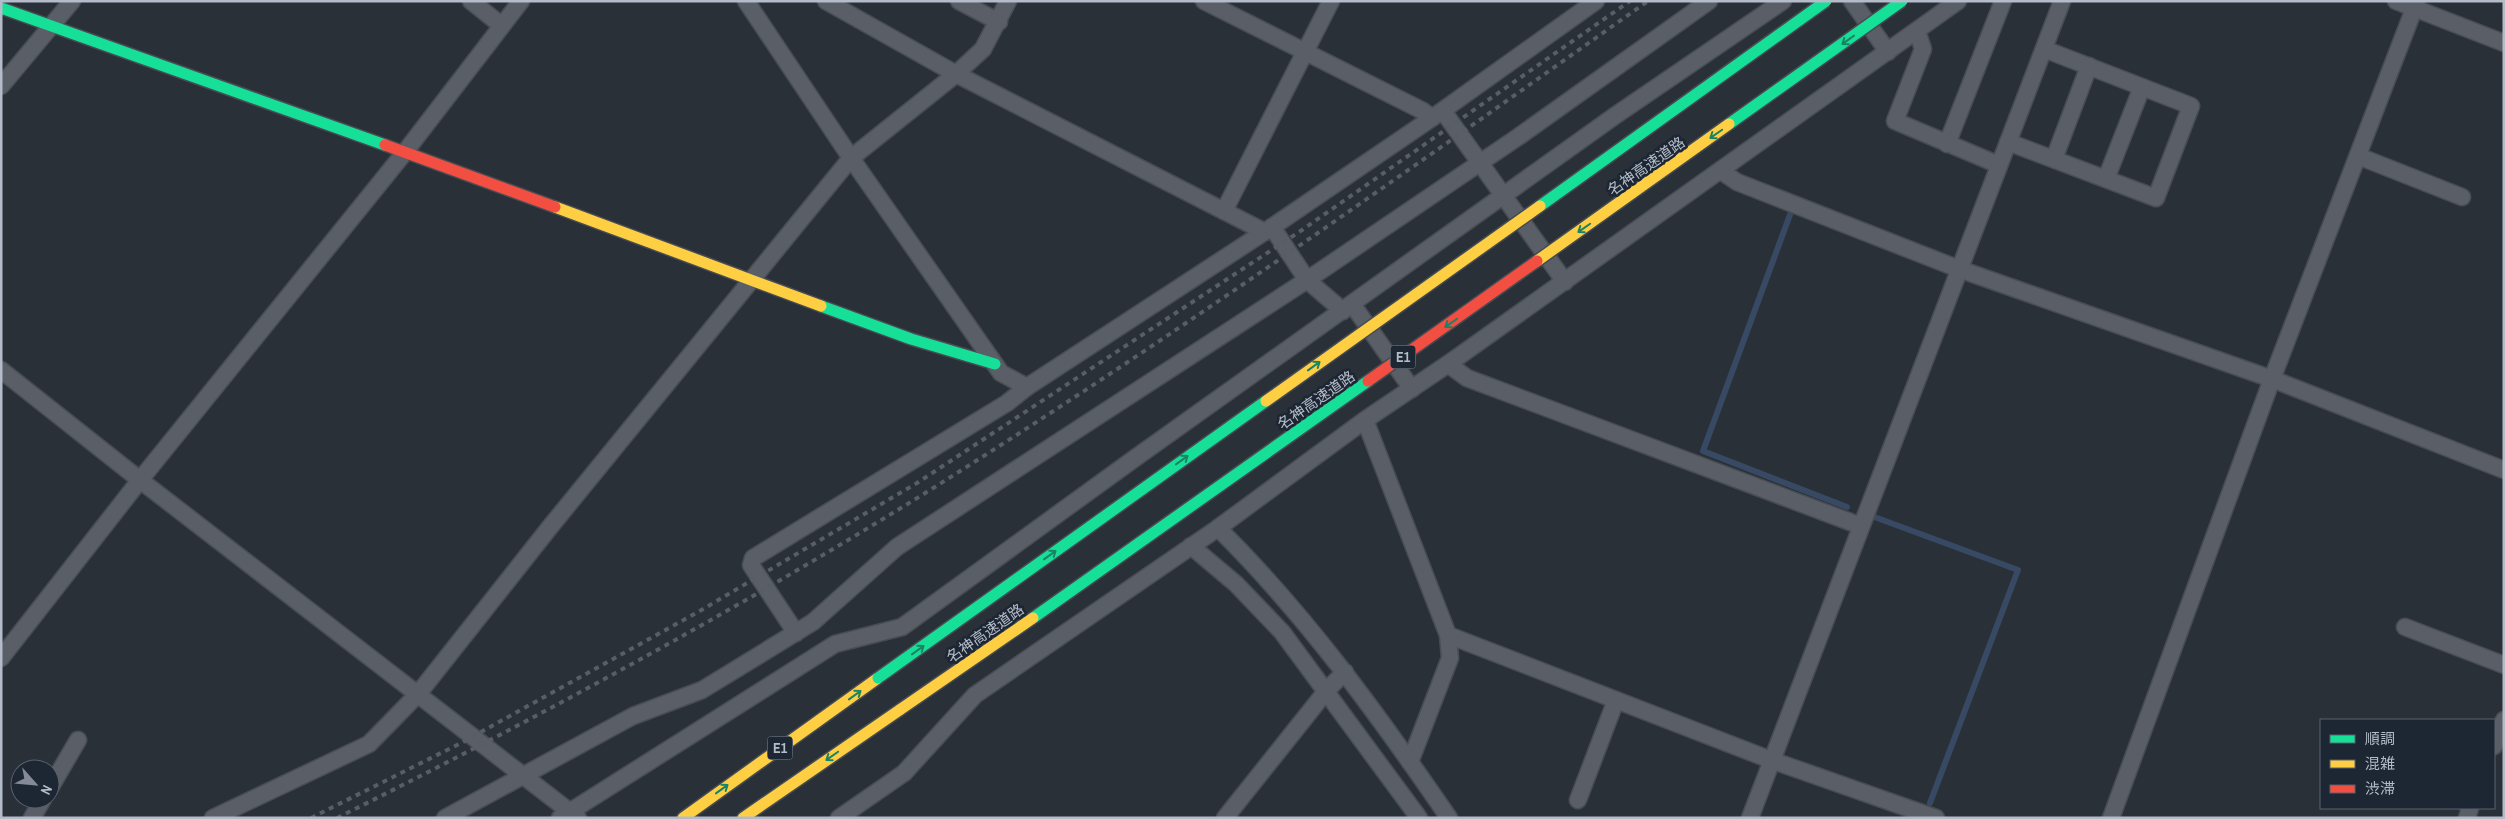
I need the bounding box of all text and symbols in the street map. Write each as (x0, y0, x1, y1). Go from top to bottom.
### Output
one-way arrow (1841, 35, 1855, 45)
one-way arrow (1709, 129, 1723, 139)
street label: 名神高速道路 (1603, 132, 1689, 200)
one-way arrow (1577, 223, 1591, 233)
one-way arrow (1445, 317, 1458, 328)
road number: E1 (1390, 346, 1416, 368)
one-way arrow (1307, 361, 1321, 371)
street label: 名神高速道路 (1273, 366, 1359, 434)
one-way arrow (1175, 455, 1188, 466)
one-way arrow (1043, 550, 1057, 560)
street label: 名神高速道路 (942, 599, 1028, 667)
one-way arrow (911, 645, 925, 655)
one-way arrow (847, 690, 861, 700)
legend (2320, 719, 2495, 809)
text: 順調 (2365, 728, 2395, 749)
road number: E1 (768, 736, 792, 760)
one-way arrow (826, 751, 840, 761)
text: 混雑 (2365, 753, 2395, 774)
north arrow (10, 759, 60, 809)
text: 渋滞 (2365, 778, 2395, 799)
text: N (37, 782, 56, 798)
one-way arrow (715, 784, 729, 794)

